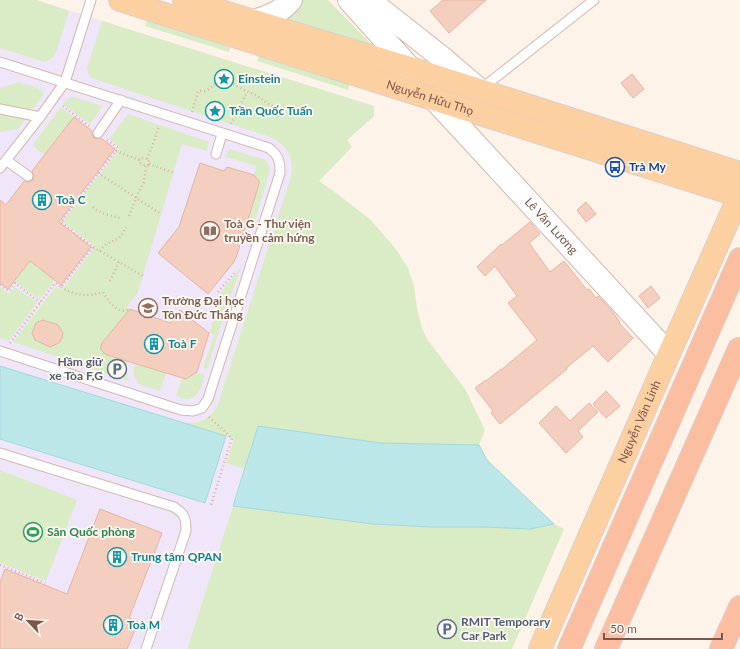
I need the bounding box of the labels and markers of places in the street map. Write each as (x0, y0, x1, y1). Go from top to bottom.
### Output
place icon: Einstein (213, 68, 235, 90)
place label: Einstein (238, 71, 281, 86)
place icon: Trần Quốc Tuấn (204, 100, 226, 122)
place label: Trần Quốc Tuấn (229, 103, 313, 118)
bus stop icon: Trà My (604, 156, 626, 178)
place label: Trà My (629, 159, 667, 174)
building icon: Toà C (31, 189, 53, 211)
place label: Toà C (56, 192, 86, 207)
place label: Toà G - Thư viện truyền cảm hứng (224, 216, 315, 245)
library icon: Toà G - Thư viện truyền cảm hứng (199, 220, 221, 242)
place label: Trường Đại học Tôn Đức Thắng (162, 293, 245, 322)
school or university icon: Trường Đại học Tôn Đức Thắng (137, 297, 159, 319)
building icon: Toà F (143, 333, 165, 355)
place label: Toà F (168, 336, 197, 351)
place label: Hầm giữ xe Tòa F,G (49, 354, 104, 383)
parking icon: Hầm giữ xe Tòa F,G (106, 358, 128, 380)
sports icon: Sân Quốc phòng (22, 521, 44, 543)
place label: Sân Quốc phòng (47, 524, 135, 539)
building icon: Trung tâm QPAN (106, 546, 128, 568)
place label: Trung tâm QPAN (131, 549, 222, 564)
building icon: Toà M (102, 614, 124, 636)
place label: RMIT Temporary Car Park (461, 614, 551, 643)
place label: Toà M (127, 617, 160, 632)
parking icon: RMIT Temporary Car Park (436, 618, 458, 640)

